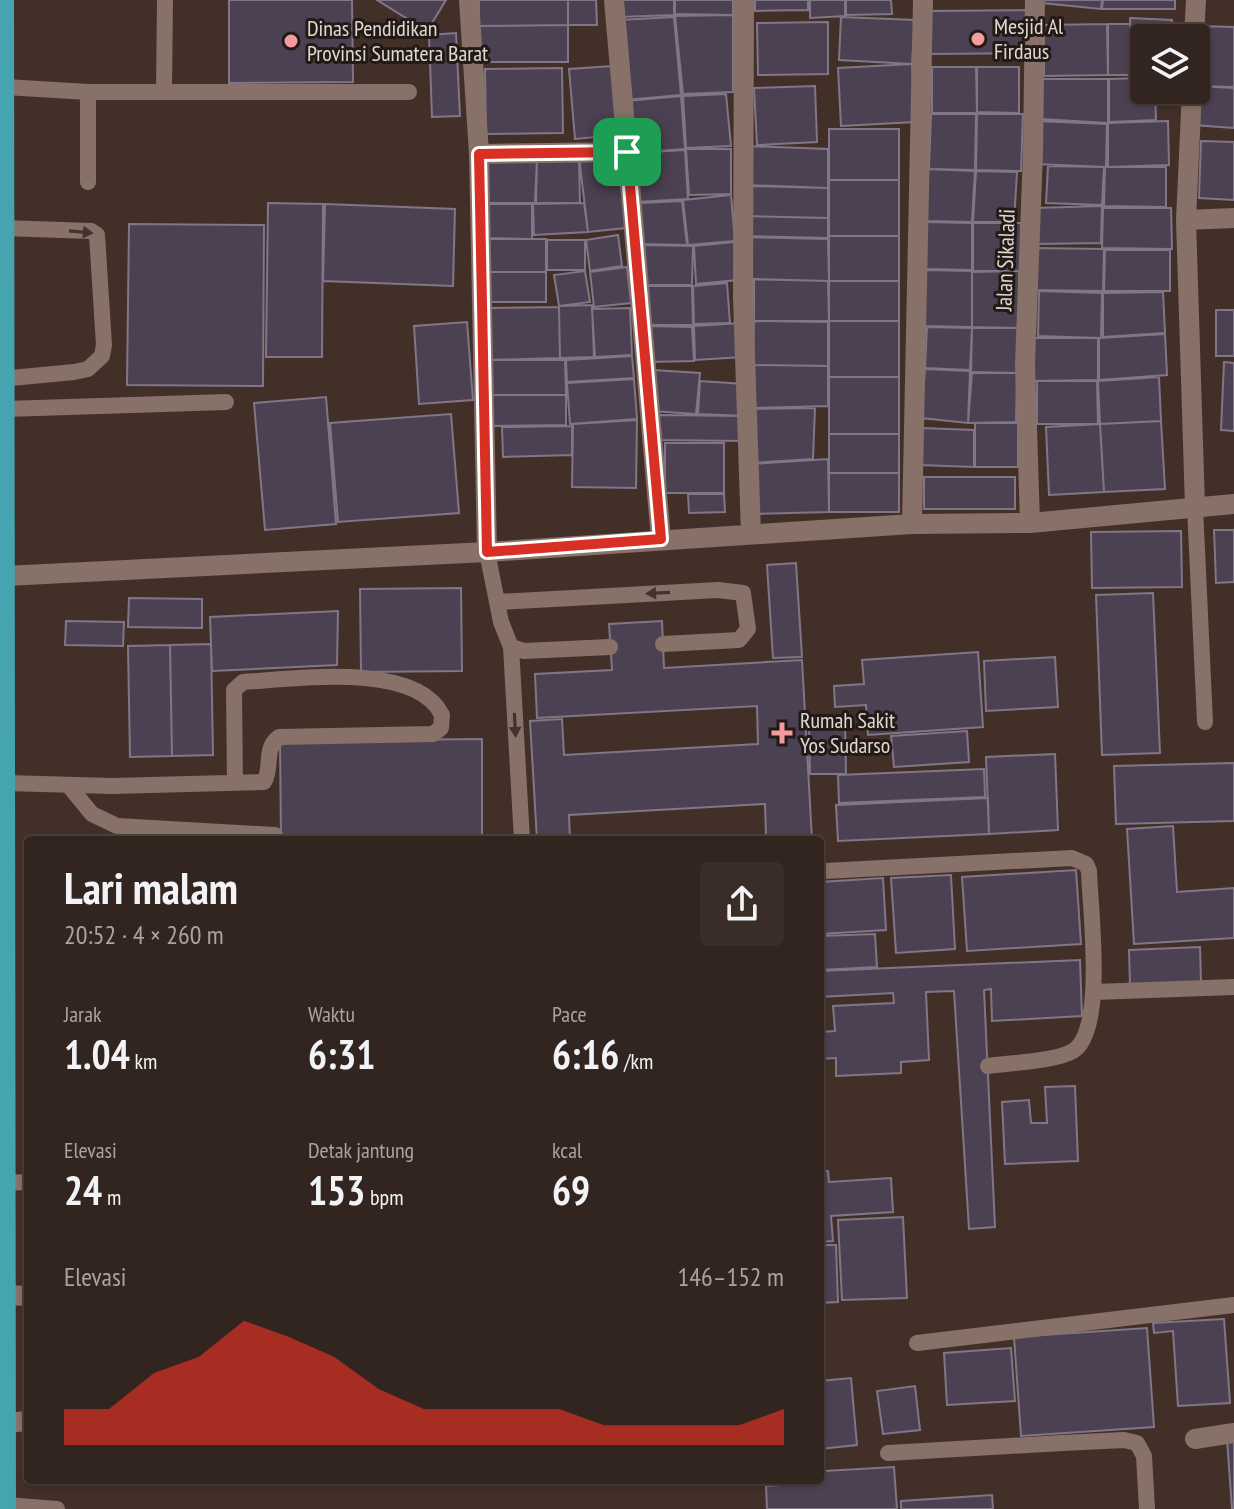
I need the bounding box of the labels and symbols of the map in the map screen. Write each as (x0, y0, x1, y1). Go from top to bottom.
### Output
place label: Mesjid Al Firdaus (994, 12, 1064, 65)
place label: Dinas Pendidikan Provinsi Sumatera Barat (307, 14, 488, 67)
marker: Mesjid Al Firdaus (969, 30, 987, 48)
marker: Dinas Pendidikan Provinsi Sumatera Barat (282, 32, 300, 50)
pin (593, 118, 661, 186)
street label: Jalan Sikaladi (989, 208, 1021, 313)
one-way arrow (68, 225, 93, 238)
one-way arrow (645, 587, 670, 600)
place label: Rumah Sakit Yos Sudarso (800, 706, 895, 759)
one-way arrow (509, 713, 522, 738)
marker: Rumah Sakit Yos Sudarso (771, 722, 793, 744)

